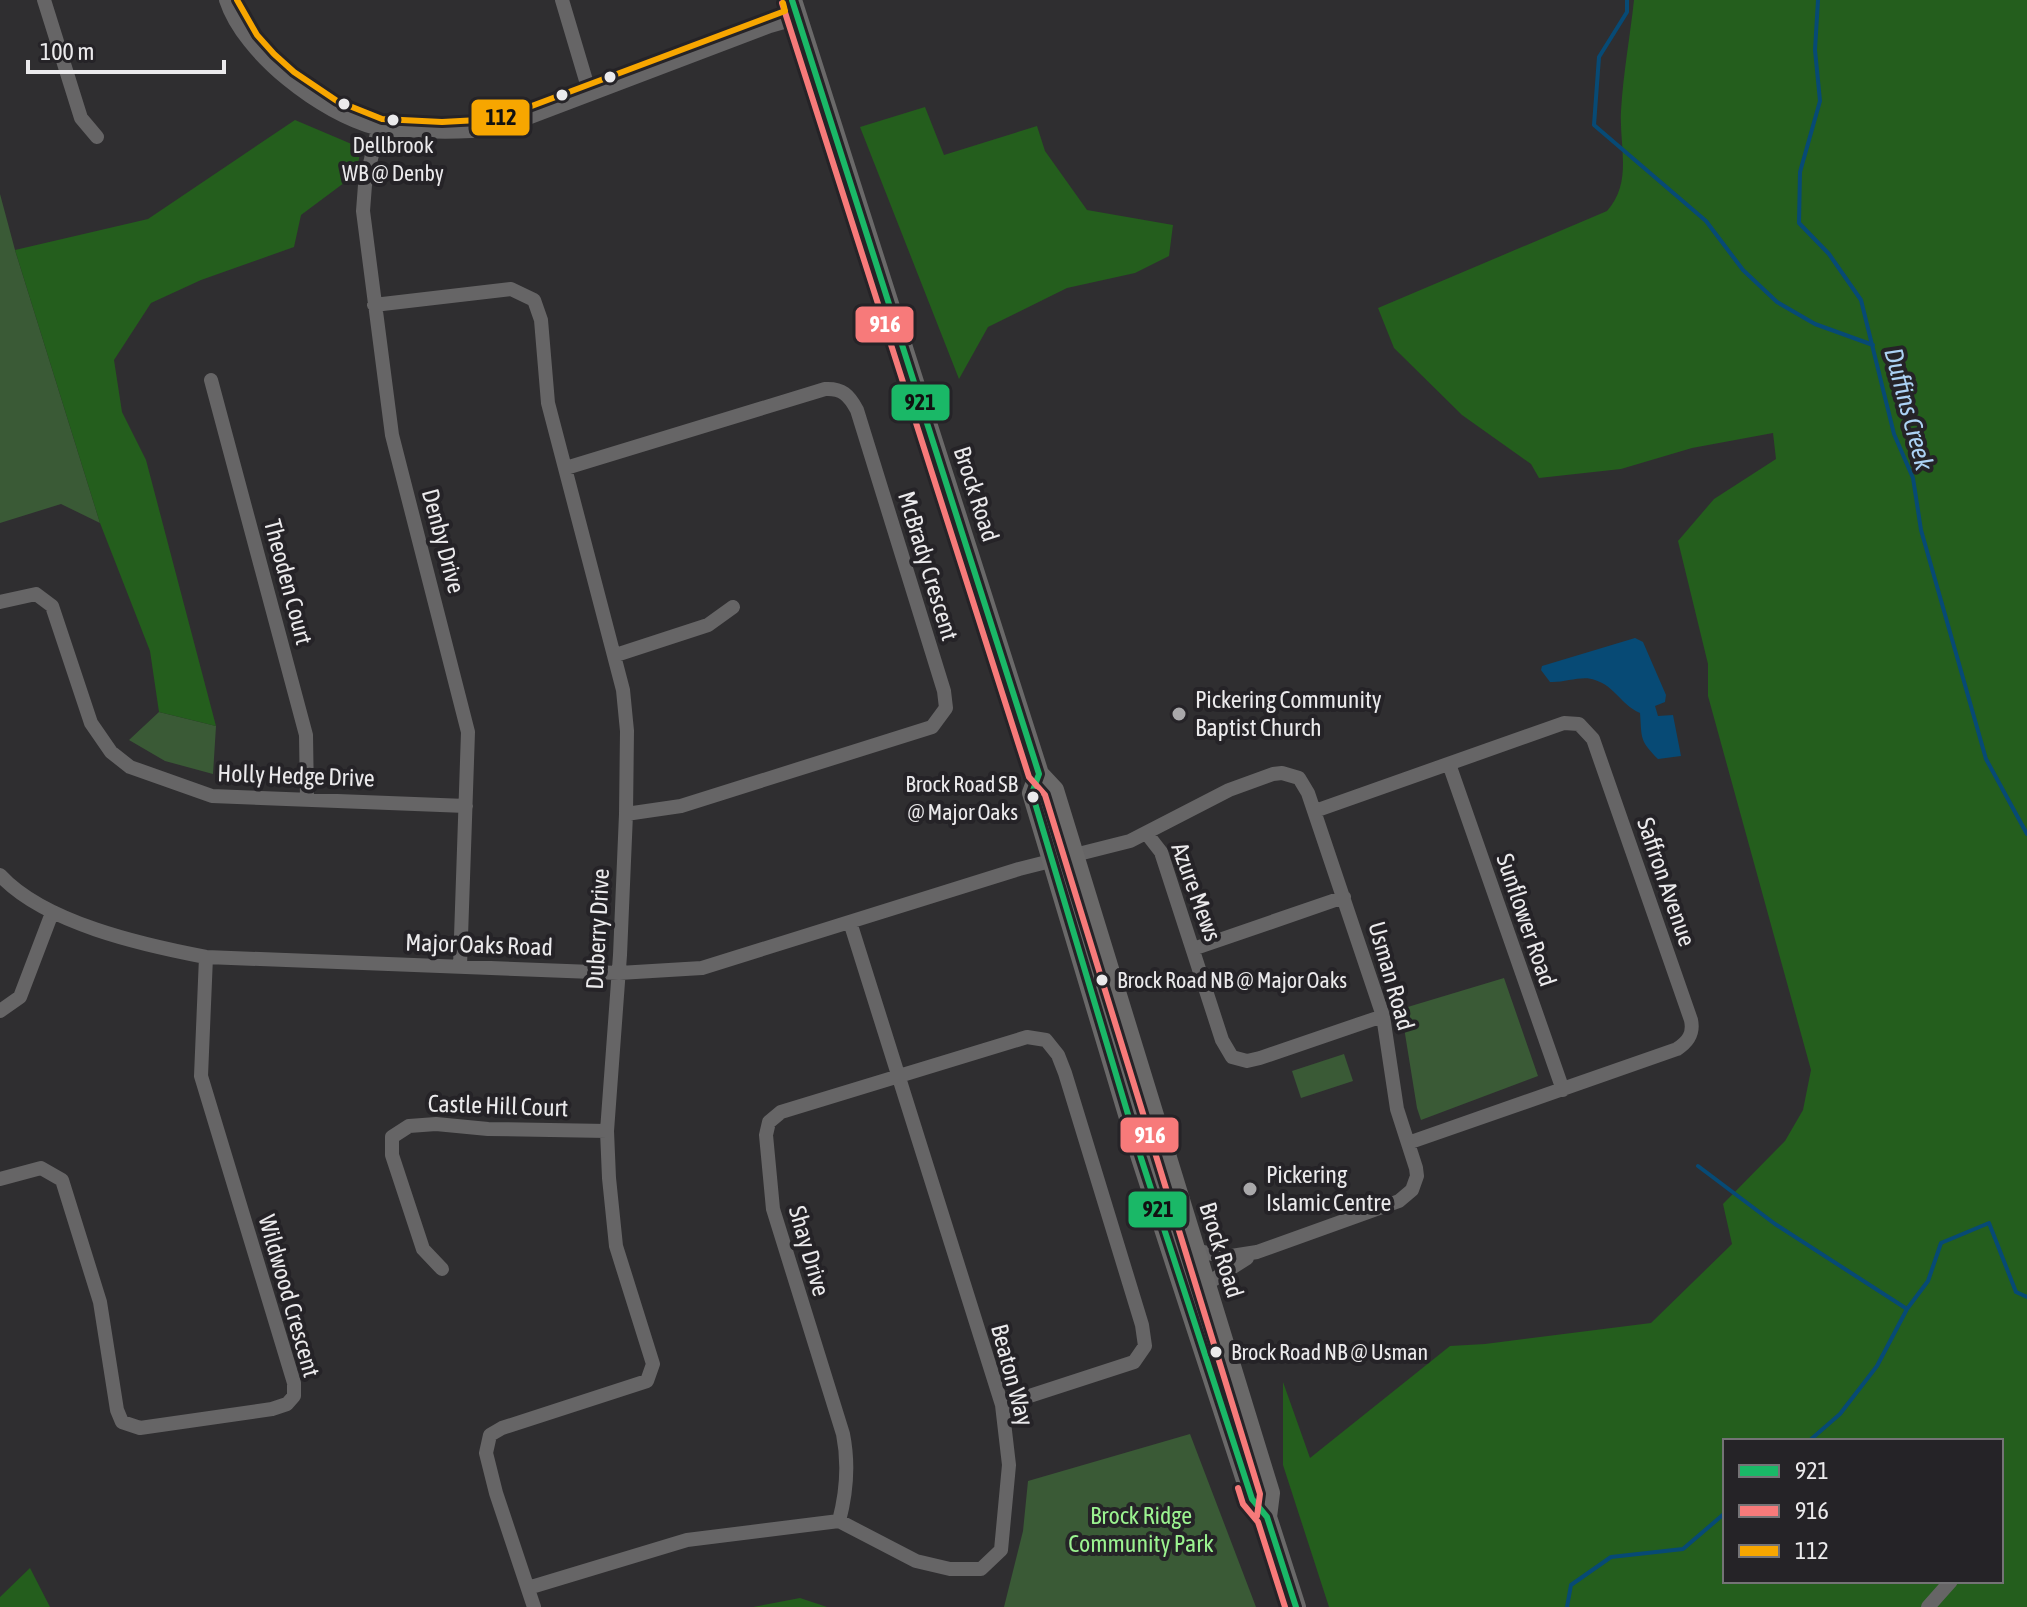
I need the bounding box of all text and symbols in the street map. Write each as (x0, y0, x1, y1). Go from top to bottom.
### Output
scale bar (28, 24, 224, 74)
text: 100 m (40, 38, 94, 65)
unlabelled marker (602, 69, 618, 85)
unlabelled marker (554, 87, 570, 103)
unlabelled marker (336, 96, 352, 112)
line badge: 112 (470, 98, 531, 137)
text: 112 (485, 104, 517, 130)
marker: Dellbrook WB @ Denby (385, 112, 401, 128)
place label: Dellbrook WB @ Denby (342, 132, 444, 186)
line badge: 916 (854, 305, 915, 344)
text: 916 (869, 311, 901, 337)
water label: Duffins Creek (1878, 344, 1940, 474)
line badge: 921 (890, 383, 951, 422)
text: 921 (904, 389, 936, 415)
street label: Brock Road (948, 443, 1005, 545)
street label: Denby Drive (417, 486, 470, 596)
street label: McBrady Crescent (893, 488, 964, 644)
street label: Theoden Court (259, 516, 318, 647)
place label: Pickering Community Baptist Church (1195, 686, 1382, 741)
marker: Pickering Community Baptist Church (1170, 705, 1188, 723)
street label: Holly Hedge Drive (217, 759, 375, 792)
place label: Brock Road SB @ Major Oaks (905, 771, 1019, 825)
marker: Brock Road SB @ Major Oaks (1025, 789, 1041, 805)
street label: Saffron Avenue (1632, 814, 1701, 950)
street label: Azure Mews (1166, 839, 1227, 945)
street label: Sunflower Road (1491, 850, 1562, 990)
street label: Duberry Drive (581, 868, 614, 990)
street label: Usman Road (1363, 918, 1420, 1033)
street label: Major Oaks Road (405, 928, 553, 961)
place label: Brock Road NB @ Major Oaks (1117, 967, 1347, 993)
marker: Brock Road NB @ Major Oaks (1094, 972, 1110, 988)
street label: Castle Hill Court (427, 1090, 569, 1121)
line badge: 916 (1119, 1116, 1180, 1154)
text: 916 (1134, 1122, 1166, 1148)
place label: Pickering Islamic Centre (1266, 1161, 1391, 1216)
marker: Pickering Islamic Centre (1241, 1180, 1259, 1198)
line badge: 921 (1127, 1190, 1188, 1229)
text: 921 (1142, 1196, 1174, 1222)
street label: Brock Road (1194, 1199, 1249, 1301)
street label: Shay Drive (784, 1203, 835, 1299)
street label: Wildwood Crescent (253, 1212, 326, 1380)
street label: Beaton Way (986, 1321, 1039, 1429)
place label: Brock Road NB @ Usman (1231, 1339, 1428, 1365)
marker: Brock Road NB @ Usman (1208, 1344, 1224, 1360)
legend (1723, 1439, 2003, 1583)
text: 921 (1795, 1457, 1829, 1484)
text: 916 (1795, 1497, 1829, 1524)
park label: Brock Ridge Community Park (1068, 1502, 1214, 1557)
text: 112 (1795, 1537, 1829, 1564)

